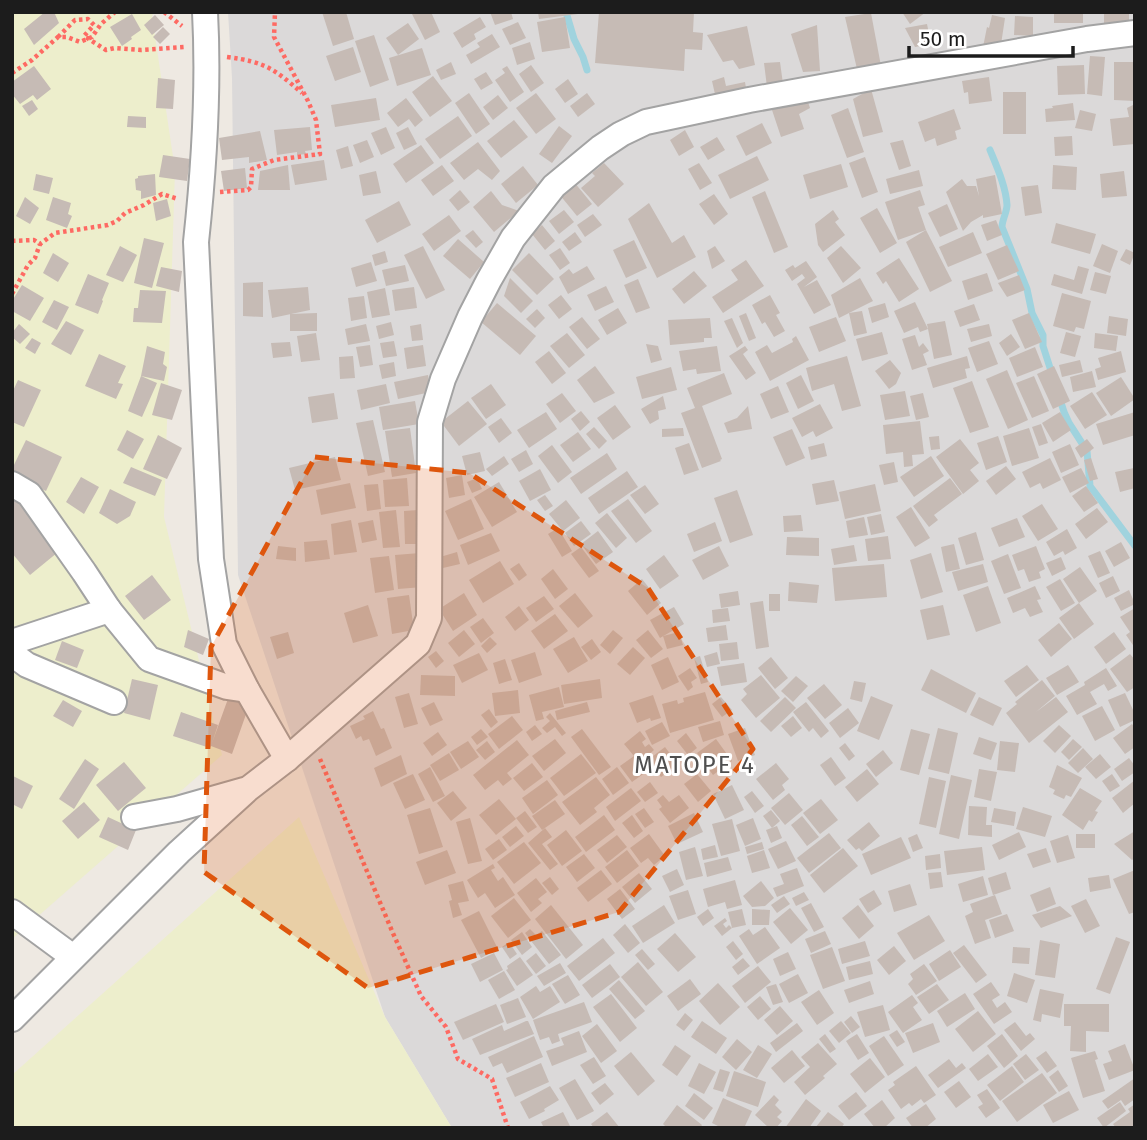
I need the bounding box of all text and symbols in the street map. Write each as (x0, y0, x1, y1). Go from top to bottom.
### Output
scale bar (909, 14, 1074, 58)
text: 50 m (920, 26, 966, 52)
district label: MATOPE 4 (634, 751, 756, 779)

